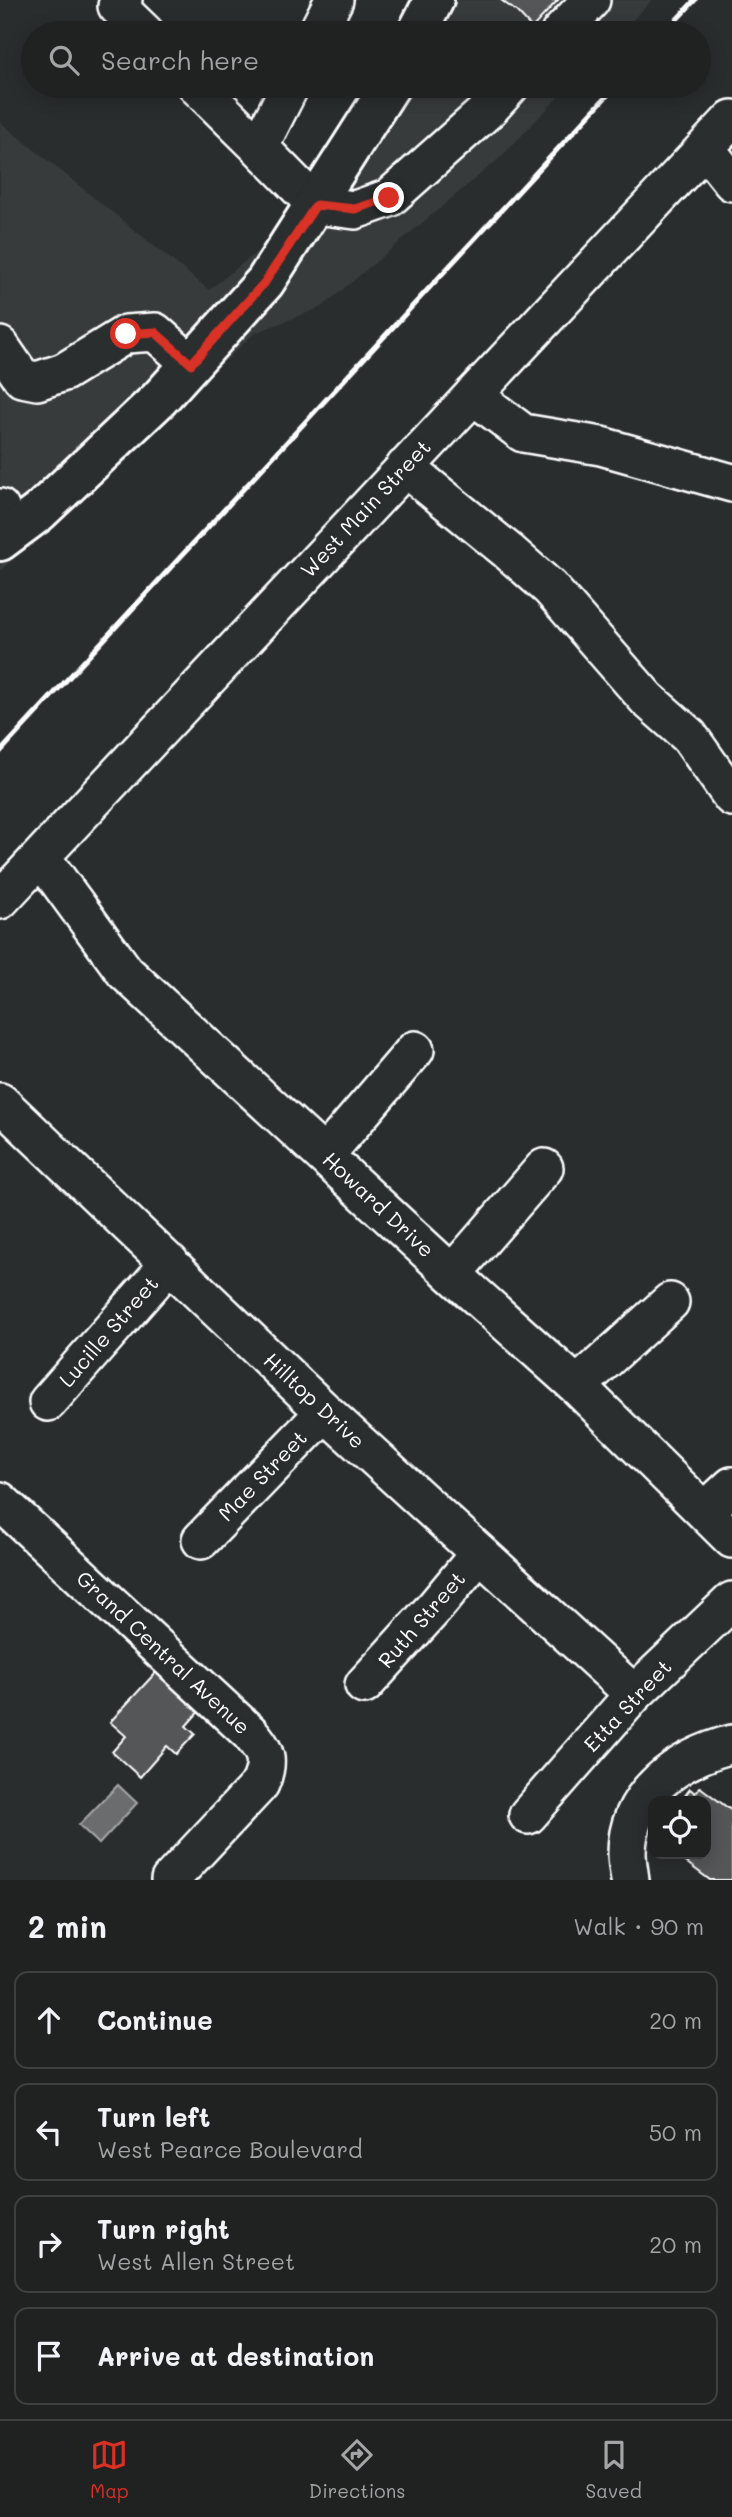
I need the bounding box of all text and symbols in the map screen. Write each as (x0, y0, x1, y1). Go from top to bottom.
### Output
search box (21, 21, 711, 98)
icon: search (45, 41, 83, 79)
text: Search here (101, 43, 259, 77)
route end (373, 182, 404, 213)
route start (110, 318, 141, 349)
street label: West Main Street (294, 433, 436, 583)
street label: Howard Drive (318, 1145, 440, 1263)
street label: Lucille Street (52, 1270, 163, 1392)
street label: Hilltop Drive (259, 1346, 371, 1454)
street label: Mae Street (212, 1424, 312, 1526)
street label: Grand Central Avenue (71, 1564, 257, 1740)
street label: Ruth Street (371, 1565, 470, 1673)
street label: Etta Street (577, 1653, 677, 1757)
map controls (648, 1796, 711, 1859)
button: locate (648, 1796, 711, 1859)
text: 2 min (28, 1906, 107, 1946)
text: Walk · 90 m (573, 1911, 704, 1941)
icon: ahead (30, 2001, 68, 2039)
text: Continue (97, 2003, 213, 2037)
text: 20 m (649, 2005, 702, 2035)
text: Turn left (97, 2100, 210, 2134)
icon: left (30, 2113, 68, 2151)
text: 50 m (649, 2117, 702, 2147)
text: West Pearce Boulevard (97, 2134, 363, 2164)
text: Turn right (97, 2212, 230, 2246)
icon: right (30, 2225, 68, 2263)
text: 20 m (649, 2229, 702, 2259)
text: West Allen Street (97, 2246, 295, 2276)
icon: arrive (30, 2337, 68, 2375)
text: Arrive at destination (97, 2339, 374, 2373)
tab: Map (90, 2436, 129, 2503)
tab: Directions (309, 2436, 405, 2503)
tab: Saved (586, 2436, 642, 2503)

